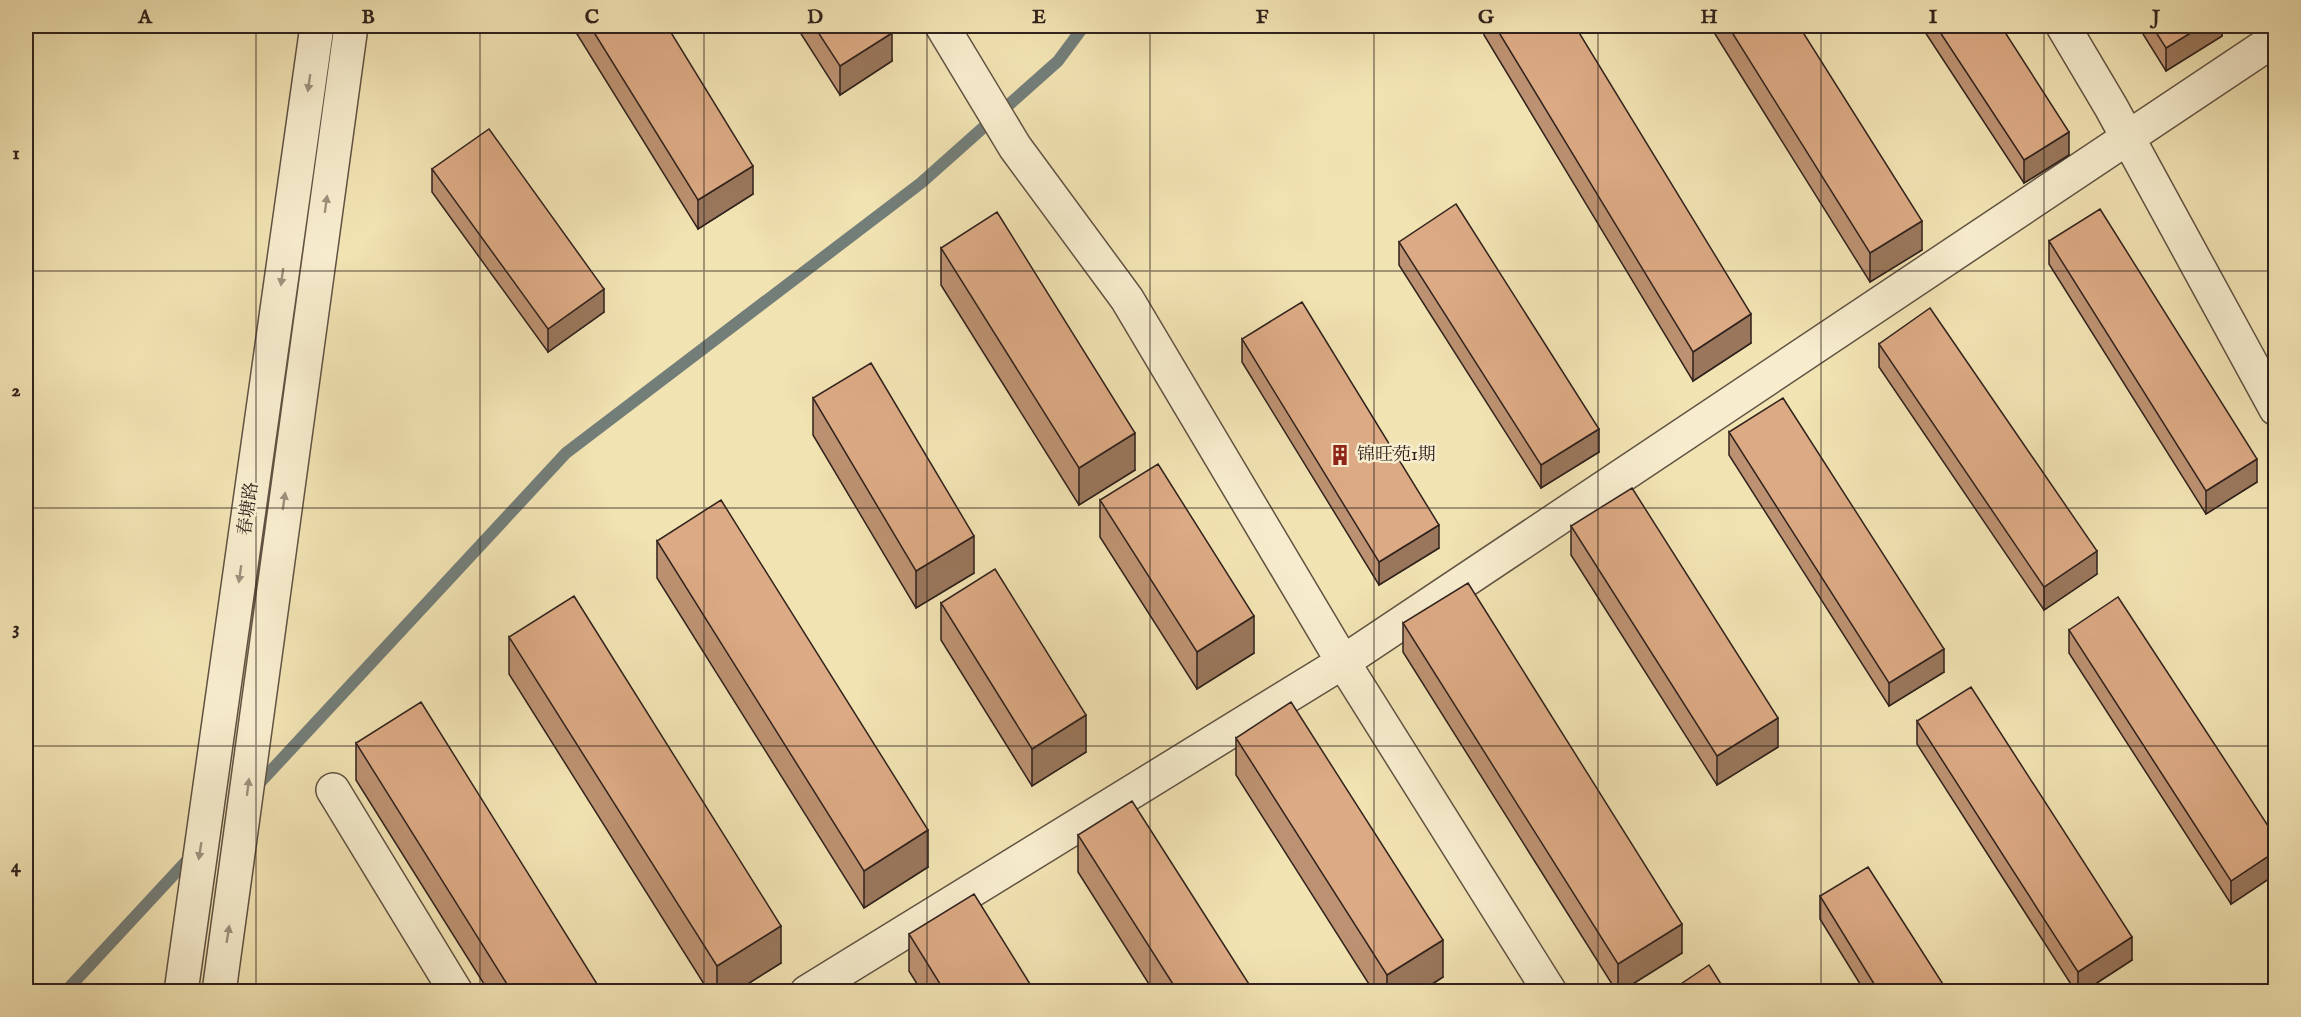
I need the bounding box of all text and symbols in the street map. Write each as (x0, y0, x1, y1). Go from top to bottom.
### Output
text: A (137, 5, 153, 30)
text: B (361, 5, 375, 30)
text: C (585, 5, 599, 30)
text: D (807, 5, 823, 30)
text: E (1032, 5, 1046, 30)
text: F (1256, 5, 1269, 30)
text: G (1478, 5, 1495, 30)
text: H (1700, 5, 1718, 30)
text: I (1929, 5, 1938, 30)
text: J (2149, 5, 2161, 30)
one-way arrow (304, 74, 313, 93)
text: 1 (12, 141, 20, 166)
one-way arrow (322, 194, 331, 213)
one-way arrow (277, 267, 286, 286)
text: 2 (11, 378, 21, 403)
building icon: 锦旺苑1期 (1328, 443, 1352, 467)
place label: 锦旺苑1期 (1357, 444, 1436, 467)
street label: 春塘路 (234, 481, 264, 537)
one-way arrow (280, 491, 289, 510)
one-way arrow (235, 564, 245, 583)
text: 3 (12, 616, 20, 641)
one-way arrow (244, 777, 253, 796)
one-way arrow (196, 842, 205, 861)
text: 4 (11, 854, 22, 879)
one-way arrow (223, 924, 232, 943)

